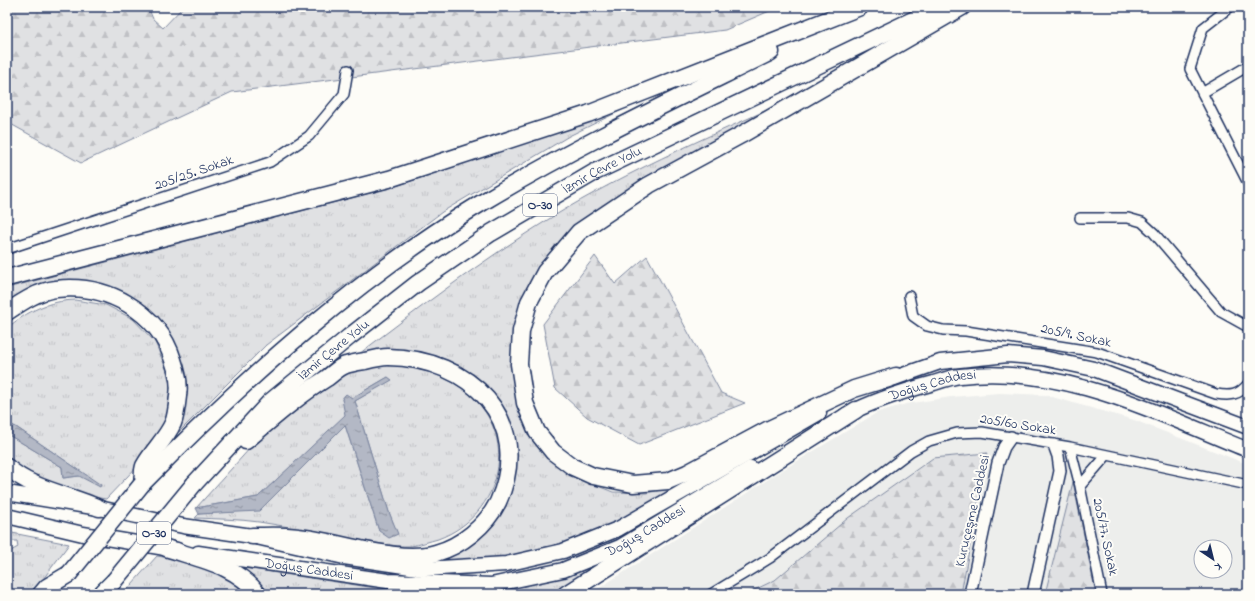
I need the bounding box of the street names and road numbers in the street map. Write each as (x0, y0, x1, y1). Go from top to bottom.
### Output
street label: İzmir Çevre Yolu (558, 141, 645, 199)
street label: 205/25. Sokak (152, 149, 237, 196)
road number: O-30 (523, 194, 557, 216)
street label: İzmir Çevre Yolu (293, 314, 374, 386)
street label: 205/9. Sokak (1039, 318, 1114, 354)
street label: Doğuş Caddesi (885, 364, 977, 407)
street label: 205/60 Sokak (978, 409, 1058, 442)
street label: Kuruçeşme Caddesi (950, 453, 996, 569)
street label: 205/77. Sokak (1087, 496, 1124, 579)
street label: Doğuş Caddesi (601, 499, 689, 563)
road number: O-30 (137, 522, 171, 544)
street label: Doğuş Caddesi (262, 552, 355, 586)

